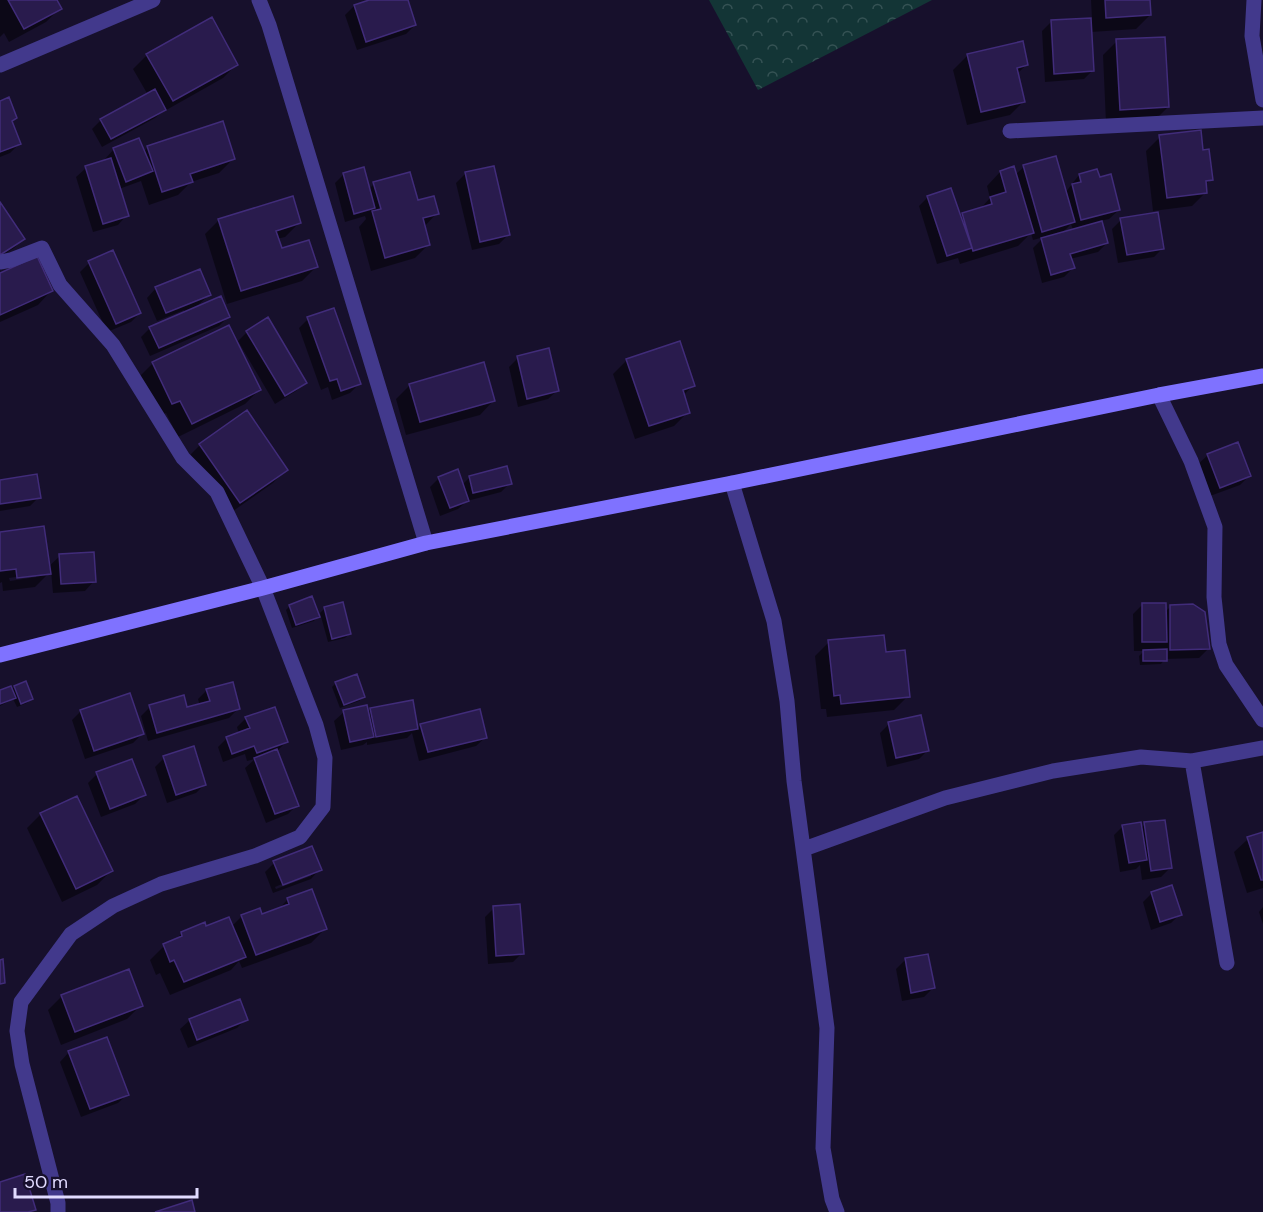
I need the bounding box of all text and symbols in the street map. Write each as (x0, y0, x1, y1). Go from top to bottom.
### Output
scale bar (15, 1161, 196, 1199)
text: 50 m (24, 1170, 68, 1194)

